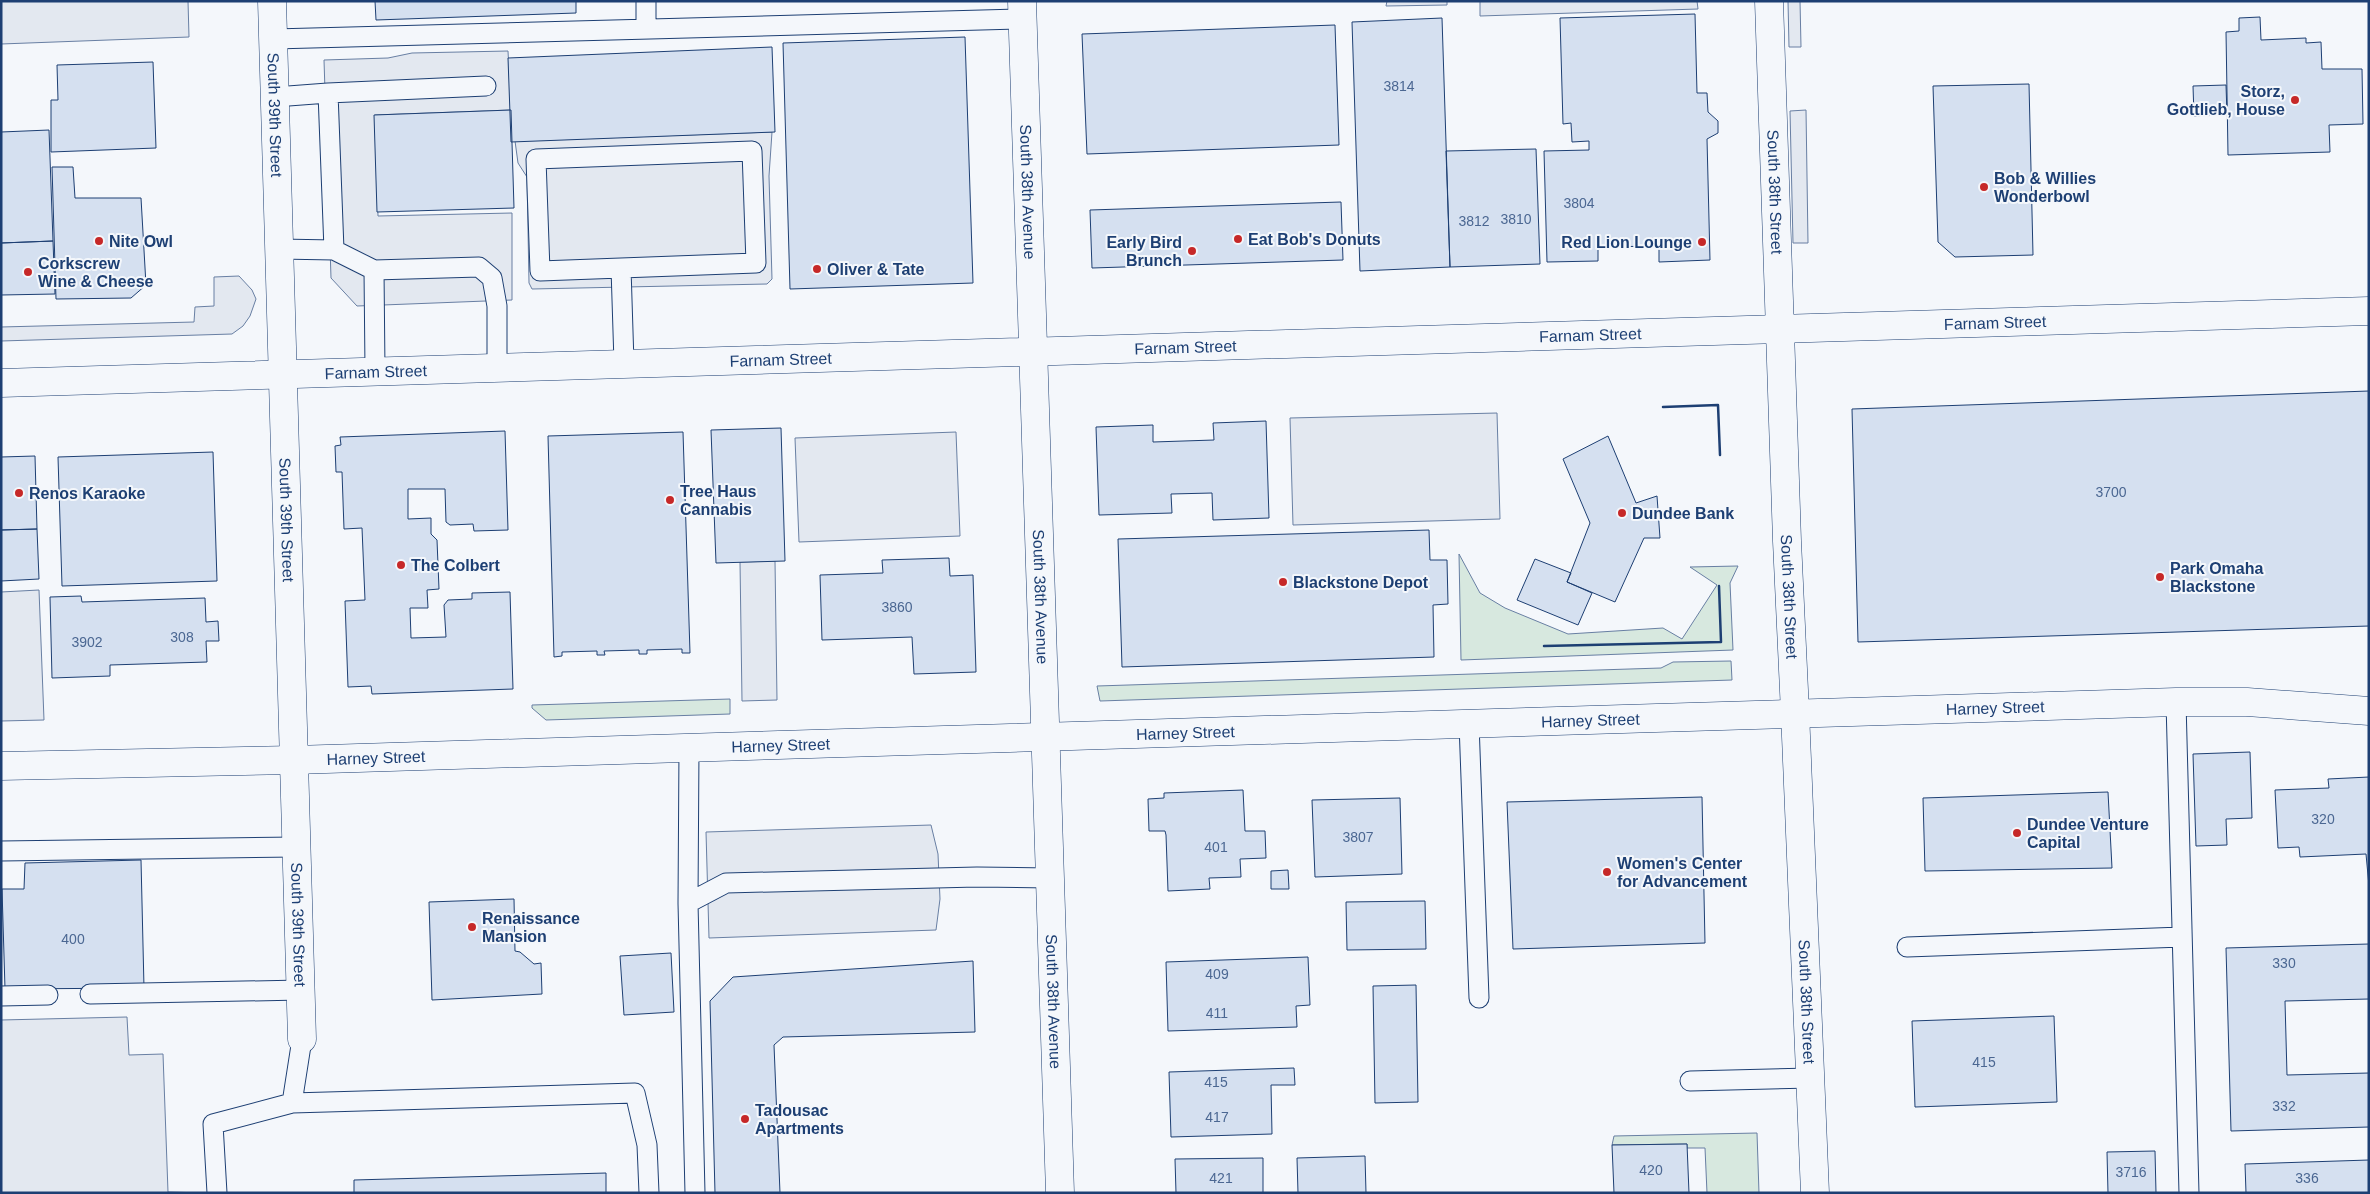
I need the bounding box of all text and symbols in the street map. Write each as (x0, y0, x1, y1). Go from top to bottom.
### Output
street label: South 39th Street (265, 52, 286, 178)
house number: 3814 (1383, 78, 1415, 94)
place label: Storz, Gottlieb, House (2167, 83, 2285, 118)
marker: Storz, Gottlieb, House (2289, 94, 2301, 106)
street label: South 38th Avenue (1017, 124, 1039, 260)
street label: South 38th Street (1765, 129, 1786, 255)
place label: Bob & Willies Wonderbowl (1994, 170, 2096, 205)
marker: Bob & Willies Wonderbowl (1978, 181, 1990, 193)
house number: 3804 (1563, 195, 1595, 211)
house number: 3810 (1500, 211, 1532, 227)
house number: 3812 (1458, 213, 1490, 229)
place label: Eat Bob's Donuts (1248, 231, 1381, 248)
place label: Nite Owl (109, 233, 173, 250)
marker: Eat Bob's Donuts (1232, 233, 1244, 245)
place label: Early Bird Brunch (1106, 234, 1182, 269)
place label: Red Lion Lounge (1561, 234, 1692, 251)
marker: Nite Owl (93, 235, 105, 247)
marker: Red Lion Lounge (1696, 236, 1708, 248)
marker: Early Bird Brunch (1186, 245, 1198, 257)
place label: Corkscrew Wine & Cheese (38, 255, 154, 290)
place label: Oliver & Tate (827, 261, 925, 278)
marker: Oliver & Tate (811, 263, 823, 275)
marker: Corkscrew Wine & Cheese (22, 266, 34, 278)
street label: Farnam Street (1944, 312, 2047, 332)
street label: Farnam Street (1539, 325, 1642, 345)
street label: Farnam Street (1134, 337, 1237, 357)
street label: Farnam Street (729, 349, 833, 369)
street label: Farnam Street (324, 362, 428, 382)
street label: South 39th Street (277, 457, 297, 583)
place label: Tree Haus Cannabis (680, 483, 757, 518)
house number: 3700 (2095, 484, 2127, 500)
place label: Renos Karaoke (29, 485, 146, 502)
marker: Renos Karaoke (13, 487, 25, 499)
marker: Tree Haus Cannabis (664, 494, 676, 506)
place label: Dundee Bank (1632, 505, 1734, 522)
marker: Dundee Bank (1616, 507, 1628, 519)
street label: South 38th Avenue (1030, 529, 1052, 665)
street label: South 38th Street (1778, 534, 1801, 660)
place label: The Colbert (411, 557, 501, 574)
marker: The Colbert (395, 559, 407, 571)
place label: Park Omaha Blackstone (2170, 560, 2263, 595)
marker: Park Omaha Blackstone (2154, 571, 2166, 583)
place label: Blackstone Depot (1293, 574, 1429, 591)
marker: Blackstone Depot (1277, 576, 1289, 588)
house number: 3860 (881, 599, 913, 615)
house number: 308 (170, 629, 194, 645)
house number: 3902 (71, 634, 103, 650)
street label: Harney Street (1946, 698, 2045, 718)
street label: Harney Street (1541, 710, 1640, 730)
street label: Harney Street (1136, 722, 1236, 743)
street label: Harney Street (731, 735, 831, 755)
street label: Harney Street (326, 747, 426, 767)
house number: 320 (2311, 811, 2335, 827)
place label: Dundee Venture Capital (2027, 816, 2149, 851)
marker: Dundee Venture Capital (2011, 827, 2023, 839)
house number: 3807 (1342, 829, 1374, 845)
house number: 401 (1204, 839, 1228, 855)
place label: Women's Center for Advancement (1617, 855, 1748, 890)
street label: South 39th Street (288, 862, 309, 988)
marker: Women's Center for Advancement (1601, 866, 1613, 878)
place label: Renaissance Mansion (482, 910, 580, 945)
marker: Renaissance Mansion (466, 921, 478, 933)
house number: 400 (61, 931, 85, 947)
street label: South 38th Avenue (1043, 934, 1065, 1069)
street label: South 38th Street (1796, 939, 1818, 1065)
house number: 330 (2272, 955, 2296, 971)
house number: 409 (1205, 966, 1229, 982)
house number: 411 (1206, 1005, 1228, 1021)
house number: 415 (1972, 1054, 1996, 1070)
house number: 415 (1204, 1074, 1228, 1090)
house number: 332 (2272, 1098, 2296, 1114)
place label: Tadousac Apartments (755, 1102, 844, 1137)
house number: 417 (1205, 1109, 1229, 1125)
marker: Tadousac Apartments (739, 1113, 751, 1125)
house number: 420 (1639, 1162, 1663, 1178)
house number: 3716 (2115, 1164, 2147, 1180)
house number: 421 (1209, 1170, 1233, 1186)
house number: 336 (2295, 1170, 2319, 1186)

